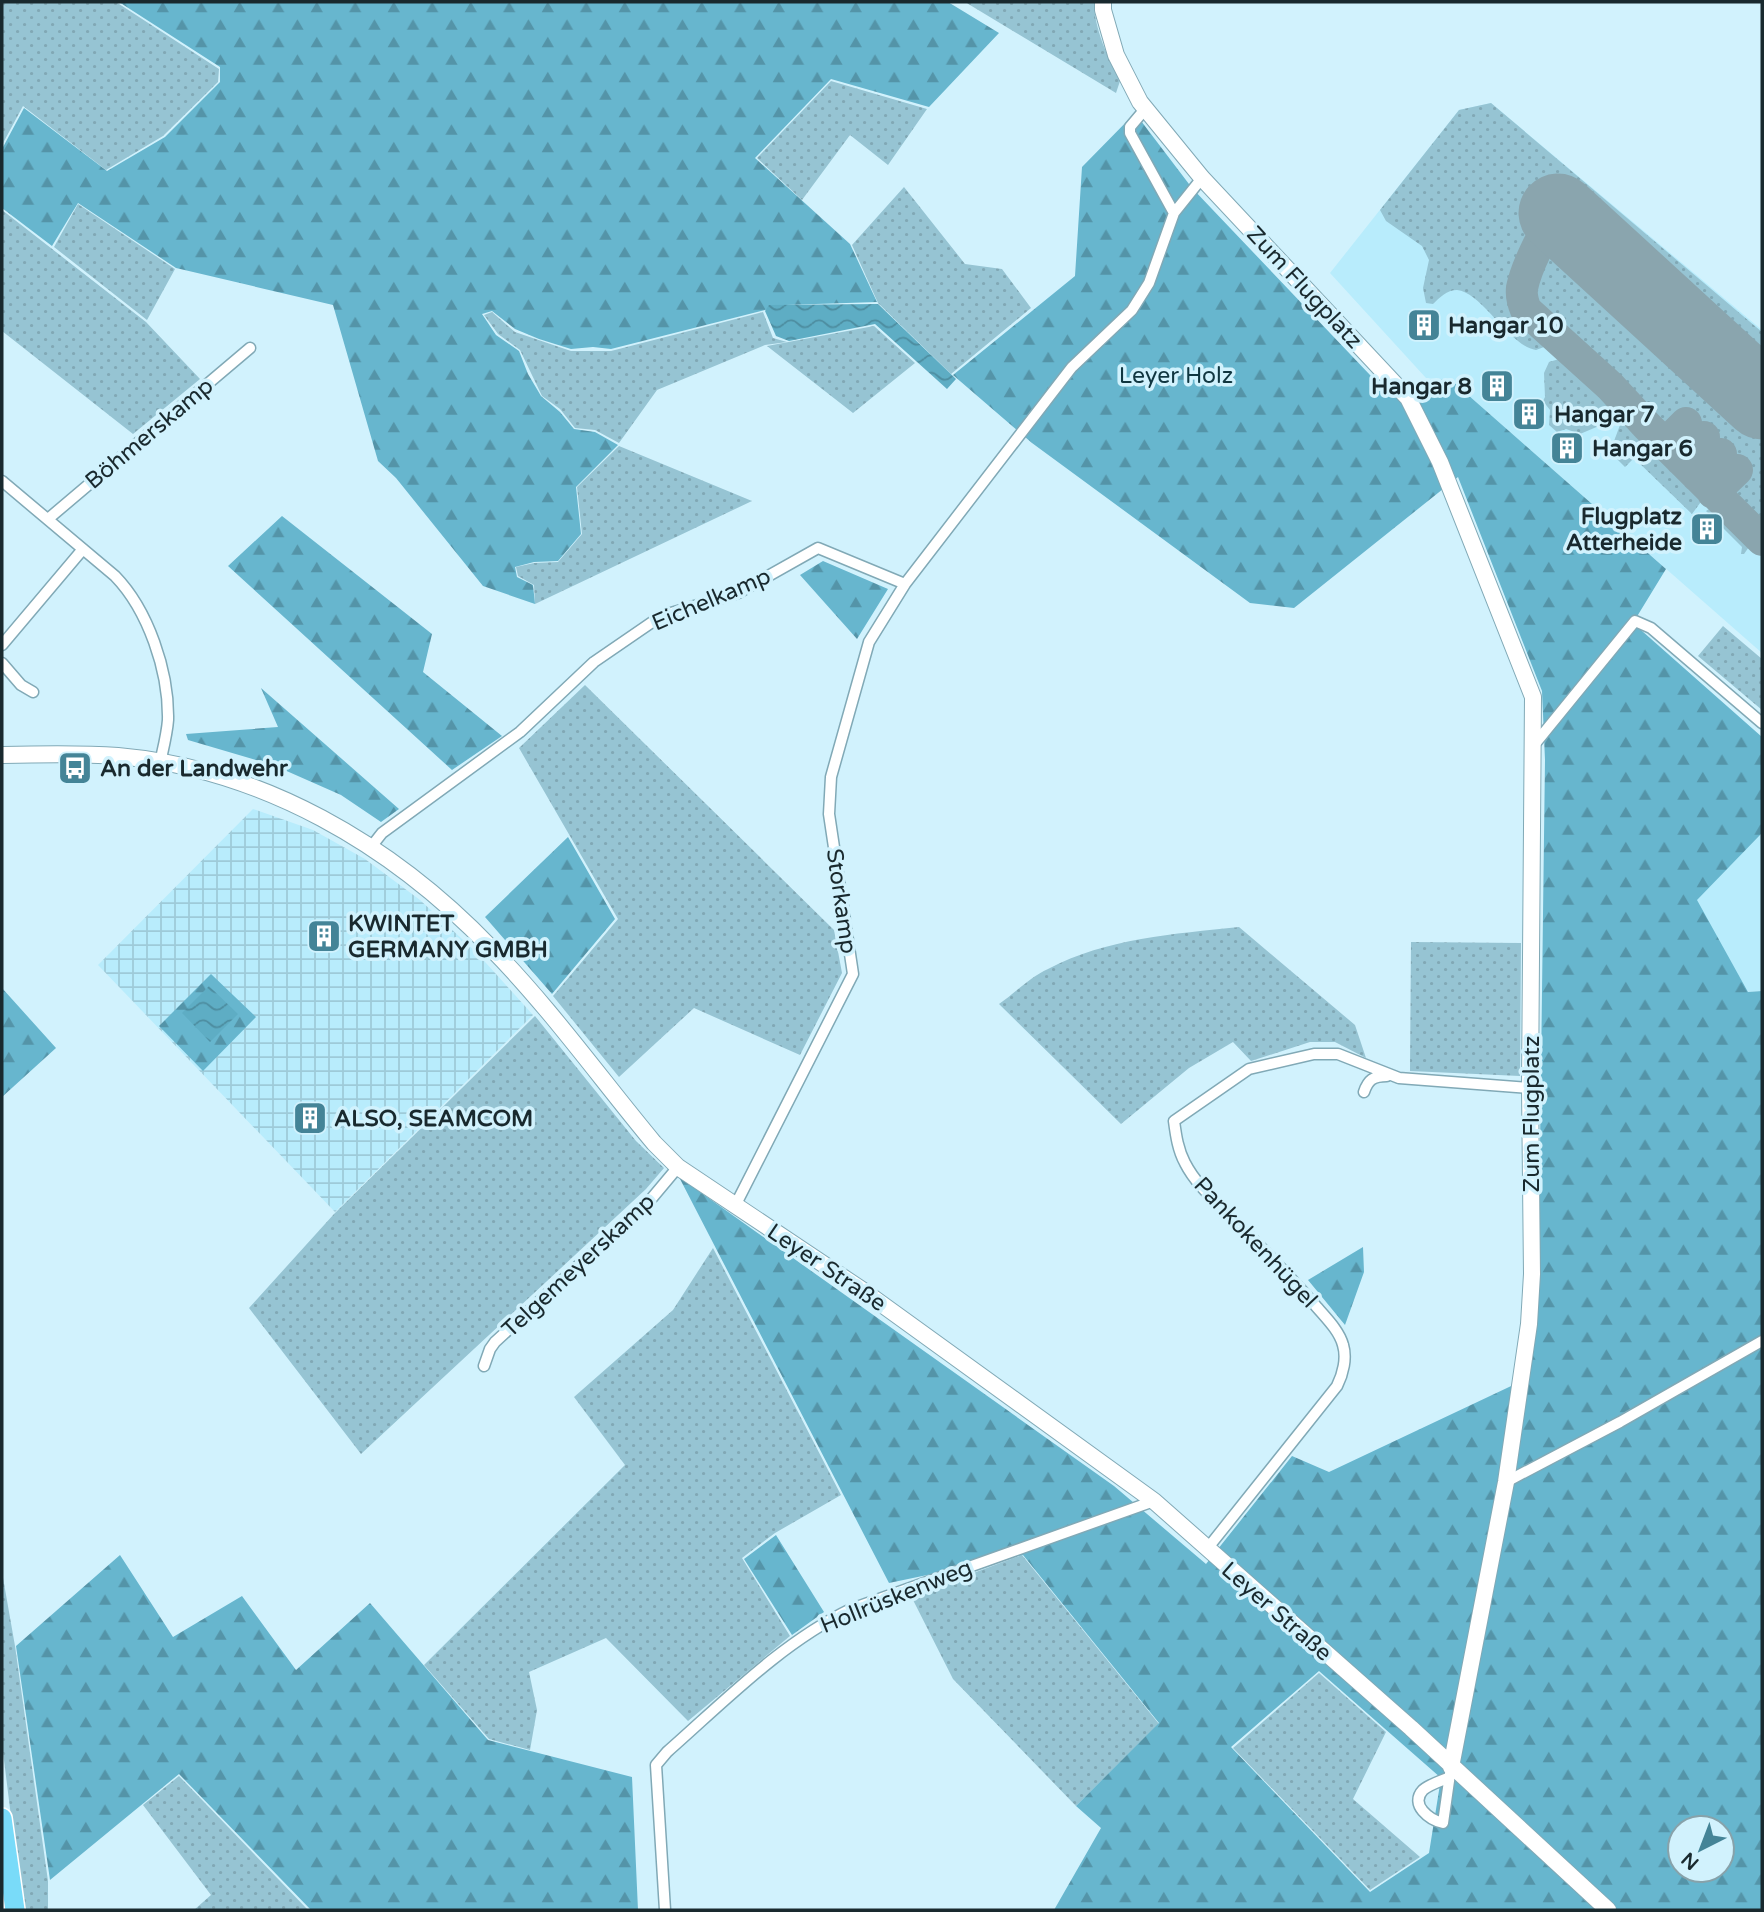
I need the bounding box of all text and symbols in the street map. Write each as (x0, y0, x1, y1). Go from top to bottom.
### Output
street label: Zum Flugplatz (1240, 221, 1368, 355)
building icon: Hangar 10 (1405, 306, 1443, 344)
place label: Hangar 10 (1448, 312, 1563, 340)
park label: Leyer Holz (1119, 362, 1233, 390)
building icon: Hangar 8 (1478, 367, 1516, 405)
street label: Böhmerskamp (80, 372, 219, 495)
place label: Hangar 8 (1371, 373, 1472, 401)
building icon: Hangar 7 (1510, 395, 1548, 433)
place label: Hangar 7 (1554, 401, 1655, 429)
building icon: Hangar 6 (1548, 429, 1586, 467)
place label: Hangar 6 (1592, 435, 1693, 463)
place label: Flugplatz Atterheide (1566, 503, 1682, 557)
building icon: Flugplatz Atterheide (1688, 510, 1726, 548)
street label: Eichelkamp (648, 562, 775, 637)
bus stop icon: An der Landwehr (56, 749, 94, 787)
place label: An der Landwehr (100, 755, 289, 783)
street label: Storkamp (820, 847, 862, 956)
place label: KWINTET GERMANY GMBH (348, 910, 548, 964)
building icon: KWINTET GERMANY GMBH (305, 917, 343, 955)
street label: Zum Flugplatz (1518, 1036, 1546, 1192)
building icon: ALSO, SEAMCOM (291, 1099, 329, 1137)
place label: ALSO, SEAMCOM (334, 1105, 533, 1133)
street label: Pankokenhügel (1188, 1171, 1323, 1314)
street label: Telgemeyerskamp (496, 1188, 661, 1344)
street label: Leyer Straße (762, 1218, 891, 1318)
street label: Hollrüskenweg (816, 1554, 976, 1640)
street label: Leyer Straße (1215, 1556, 1337, 1667)
north arrow (1666, 1814, 1736, 1884)
text: N (1677, 1848, 1703, 1874)

